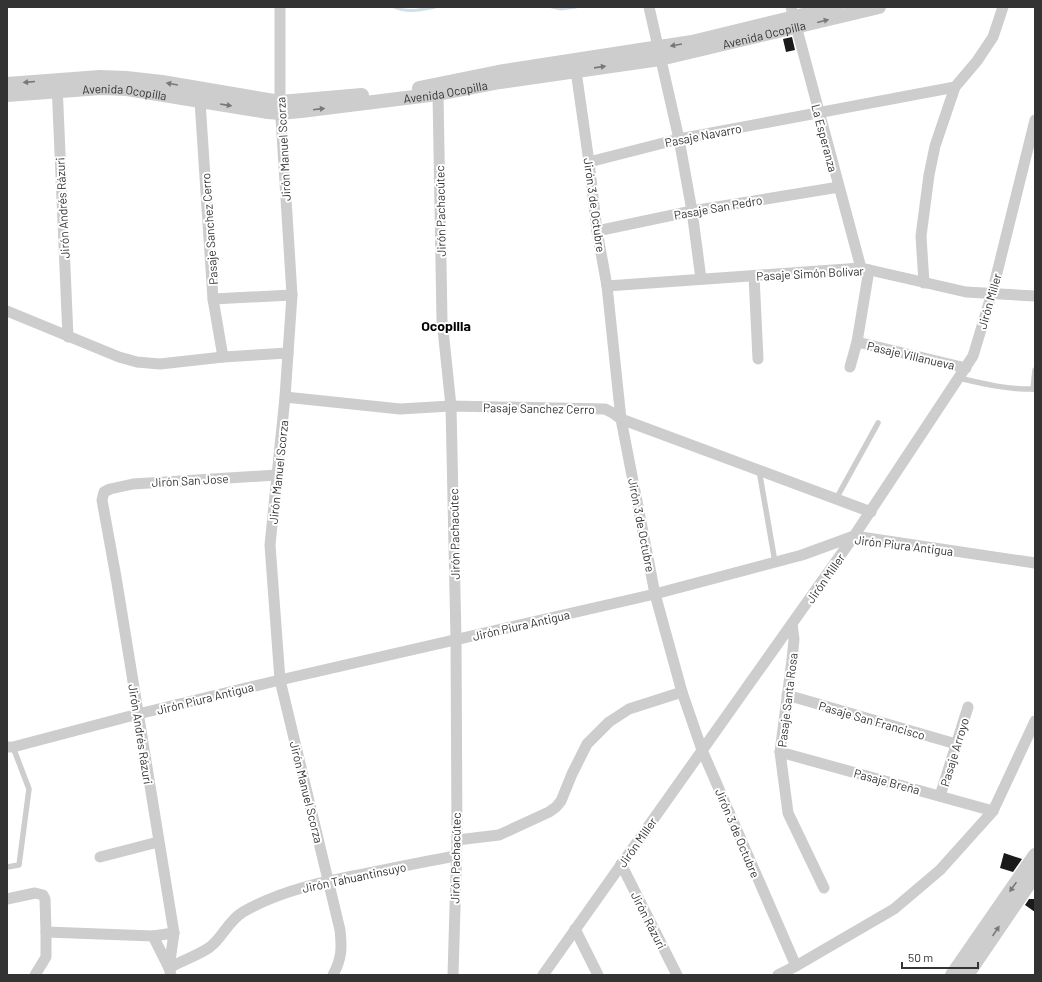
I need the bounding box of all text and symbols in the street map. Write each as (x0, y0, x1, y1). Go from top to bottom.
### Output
street label: Avenida Ocopilla (721, 18, 807, 51)
one-way arrow (817, 18, 829, 24)
one-way arrow (670, 42, 682, 48)
one-way arrow (594, 64, 606, 71)
street label: Avenida Ocopilla (403, 78, 489, 105)
one-way arrow (23, 79, 35, 86)
street label: Avenida Ocopilla (82, 81, 168, 102)
one-way arrow (166, 81, 178, 87)
street label: Jirón Manuel Scorza (273, 97, 293, 201)
one-way arrow (220, 103, 232, 109)
street label: La Esperanza (809, 103, 841, 173)
one-way arrow (313, 106, 325, 112)
street label: Pasaje Navarro (663, 121, 743, 149)
street label: Jirón Andrés Rázuri (52, 157, 72, 259)
street label: Jirón 3 de Octubre (581, 157, 609, 253)
street label: Jirón Pachacútec (432, 165, 448, 257)
street label: Pasaje Sanchez Cerro (198, 173, 220, 285)
street label: Pasaje San Pedro (673, 192, 763, 222)
street label: Pasaje Simón Bolívar (756, 263, 865, 283)
street label: Jirón Miller (974, 271, 1004, 331)
district label: Ocopilla (421, 317, 471, 334)
street label: Pasaje Villanueva (866, 338, 956, 372)
street label: Pasaje Sanchez Cerro (483, 400, 595, 416)
street label: Jirón Manuel Scorza (266, 419, 290, 525)
street label: Jirón San Jose (151, 471, 229, 489)
street label: Jirón 3 de Octubre (626, 477, 658, 573)
street label: Jirón Pachacútec (446, 488, 462, 580)
street label: Jirón Piura Antigua (854, 532, 954, 558)
street label: Jirón Miller (803, 550, 848, 606)
street label: Jirón Piura Antigua (471, 607, 571, 643)
street label: Pasaje Santa Rosa (774, 652, 800, 748)
street label: Jirón Piura Antigua (155, 679, 255, 717)
street label: Jirón Andrés Rázuri (126, 683, 156, 785)
street label: Pasaje San Francisco (817, 698, 927, 742)
street label: Pasaje Arroyo (937, 716, 971, 788)
street label: Jirón Manuel Scorza (288, 740, 326, 844)
street label: Pasaje Breña (853, 765, 921, 797)
street label: Jirón 3 de Octubre (713, 786, 763, 880)
street label: Jirón Pachacútec (447, 812, 463, 904)
street label: Jirón Miller (615, 814, 660, 870)
street label: Jirón Tahuantinsuyo (301, 859, 407, 895)
one-way arrow (1009, 882, 1017, 893)
street label: Jirón Rázuri (629, 889, 669, 951)
one-way arrow (992, 926, 1000, 936)
scale bar (902, 944, 978, 970)
text: 50 m (908, 950, 933, 964)

